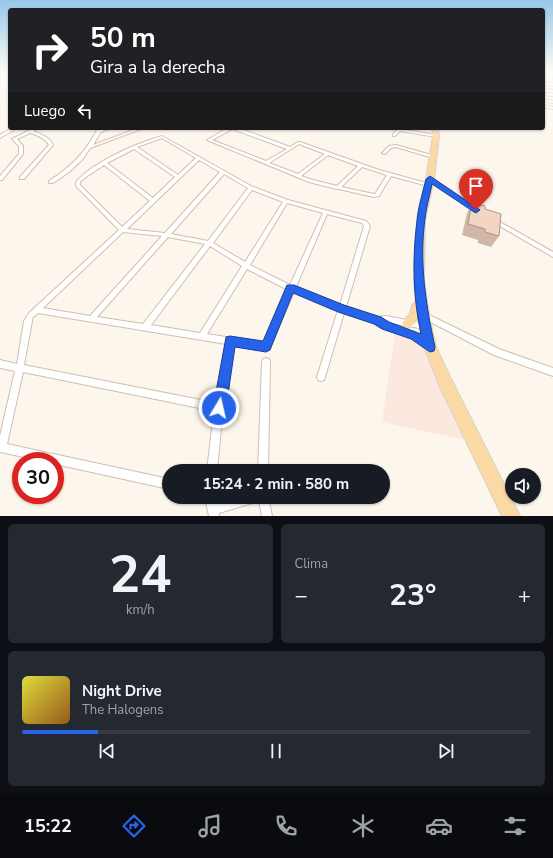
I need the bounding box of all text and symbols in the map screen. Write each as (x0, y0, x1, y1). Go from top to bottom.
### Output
text: 50 m (90, 19, 156, 57)
icon: right (24, 24, 76, 76)
text: Gira a la derecha (90, 55, 226, 79)
icon: left (74, 100, 96, 122)
text: Luego (24, 101, 66, 121)
pin (459, 169, 493, 210)
icon: arrive (465, 175, 487, 197)
position arrow (198, 387, 240, 429)
speed limit sign: 30 (12, 452, 64, 504)
map controls (505, 468, 541, 504)
button: sound (505, 468, 541, 504)
text: 15:24 · 2 min · 580 m (203, 474, 349, 494)
text: 24 (109, 539, 171, 610)
text: Clima (295, 555, 328, 573)
text: 23° (389, 575, 436, 616)
text: − (295, 581, 308, 611)
text: + (518, 581, 531, 611)
text: km/h (126, 601, 155, 619)
text: Night Drive (82, 681, 162, 701)
text: The Halogens (82, 701, 163, 719)
icon: previous (96, 740, 118, 762)
icon: pause (265, 740, 287, 762)
icon: next (435, 740, 457, 762)
icon: directions (120, 812, 148, 840)
icon: music (196, 812, 224, 840)
icon: phone (272, 812, 300, 840)
icon: climate (349, 812, 377, 840)
icon: car (425, 812, 453, 840)
icon: filters (501, 812, 529, 840)
text: 15:22 (24, 814, 72, 838)

